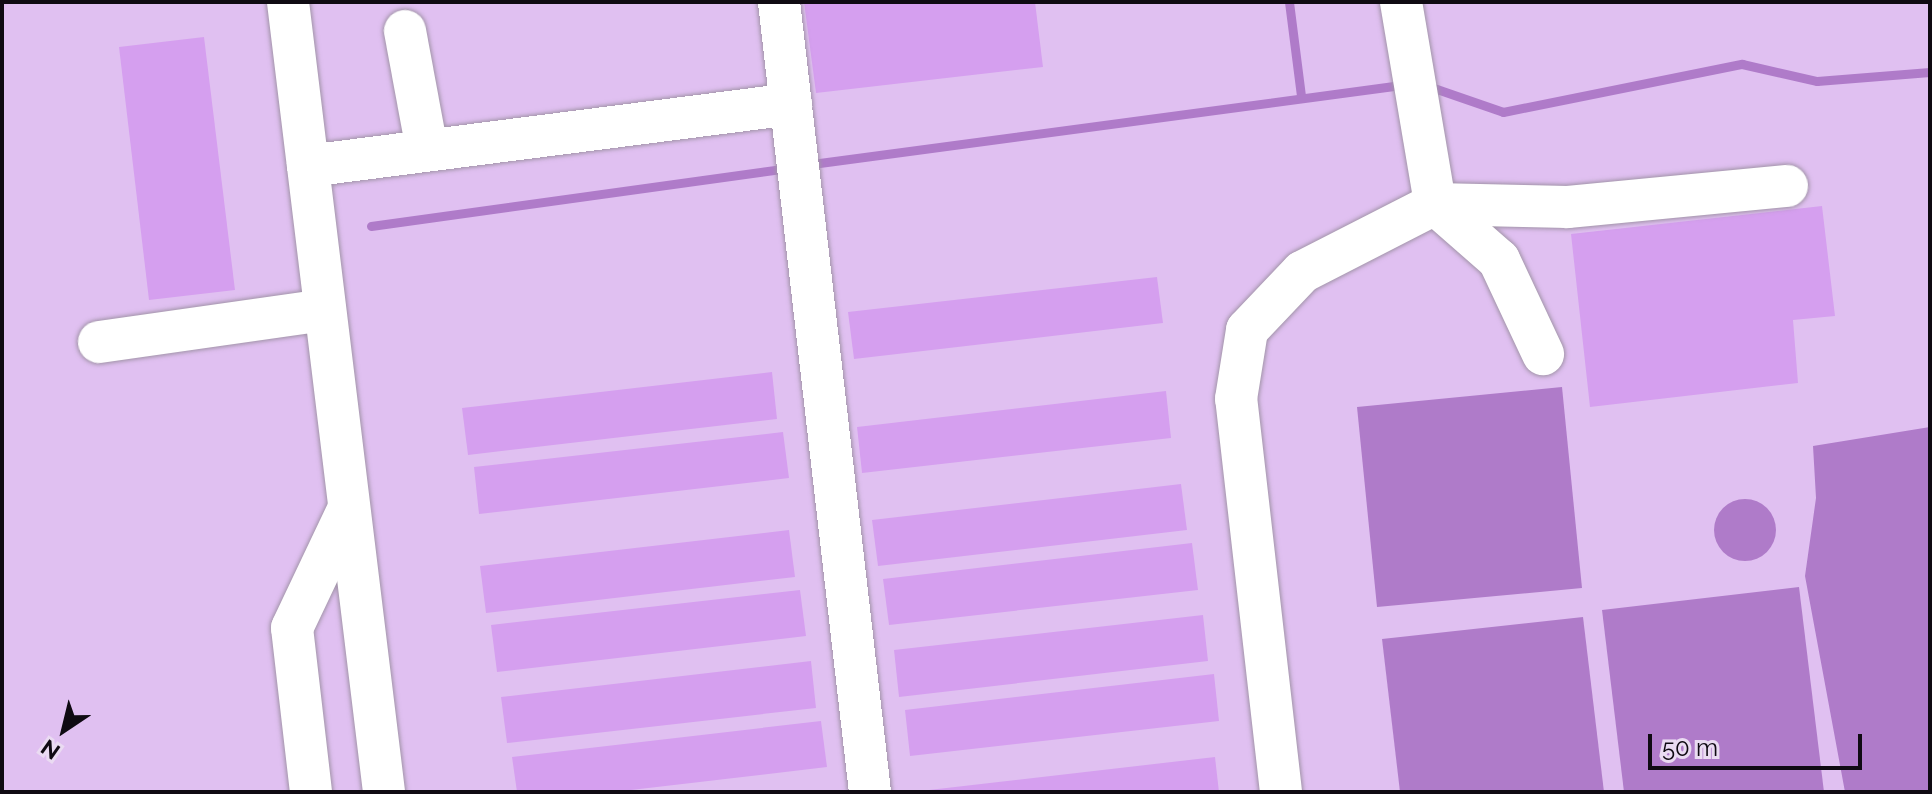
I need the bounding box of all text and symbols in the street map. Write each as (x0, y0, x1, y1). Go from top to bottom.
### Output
north arrow (24, 690, 104, 770)
scale bar (1652, 718, 1866, 768)
text: 50 m (1662, 733, 1718, 762)
text: N (36, 734, 65, 765)

